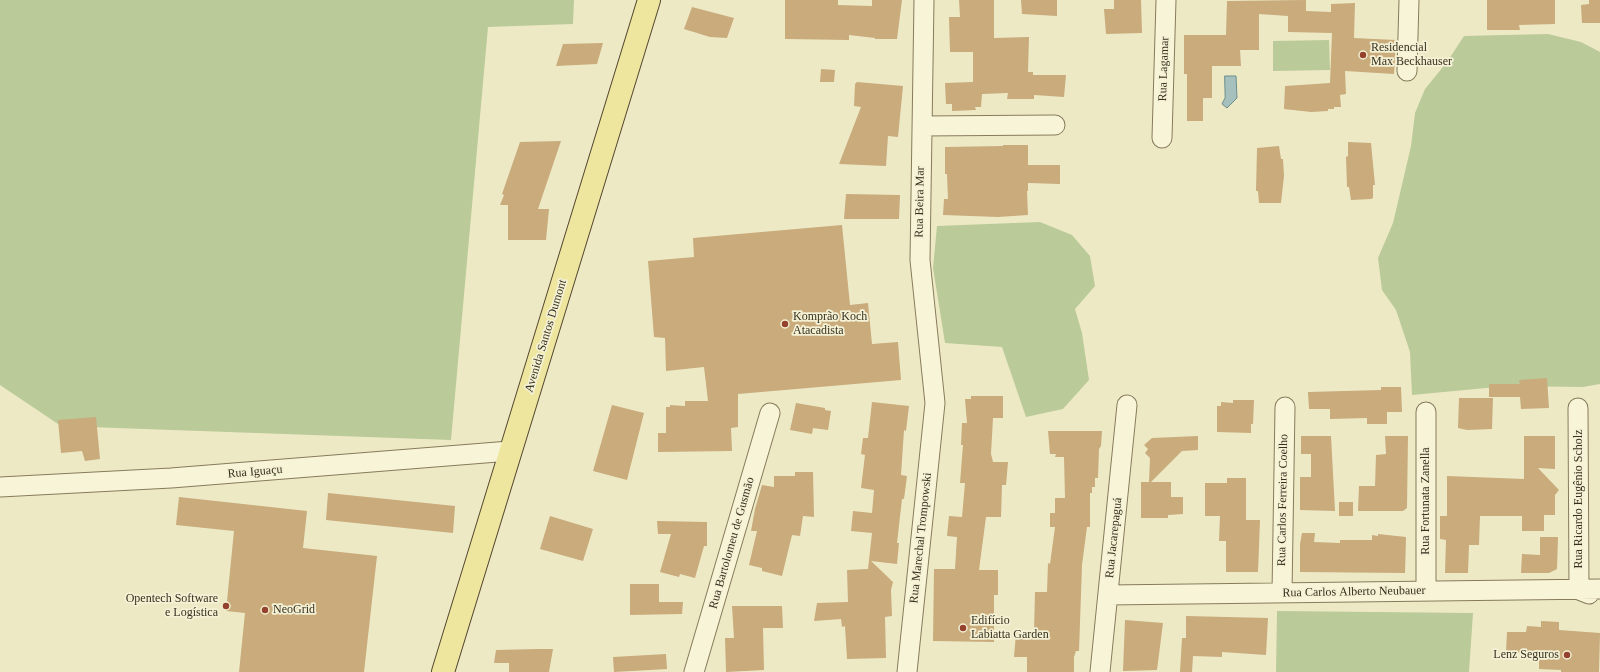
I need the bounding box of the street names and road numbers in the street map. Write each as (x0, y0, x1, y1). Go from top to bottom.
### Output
street label: Rua Lagamar (1156, 36, 1172, 102)
street label: Rua Beira Mar (912, 166, 928, 238)
street label: Avenida Santos Dumont (522, 278, 570, 394)
street label: Rua Ricardo Eugênio Scholz (1572, 430, 1586, 568)
street label: Rua Carlos Ferreira Coelho (1275, 434, 1291, 566)
street label: Rua Fortunata Zanella (1419, 447, 1433, 555)
street label: Rua Iguaçu (227, 462, 283, 482)
street label: Rua Marechal Trompowski (907, 472, 935, 604)
street label: Rua Bartolomeu de Gusmão (706, 476, 758, 610)
street label: Rua Jacarepaguá (1103, 497, 1125, 579)
street label: Rua Carlos Alberto Neubauer (1282, 584, 1426, 600)

